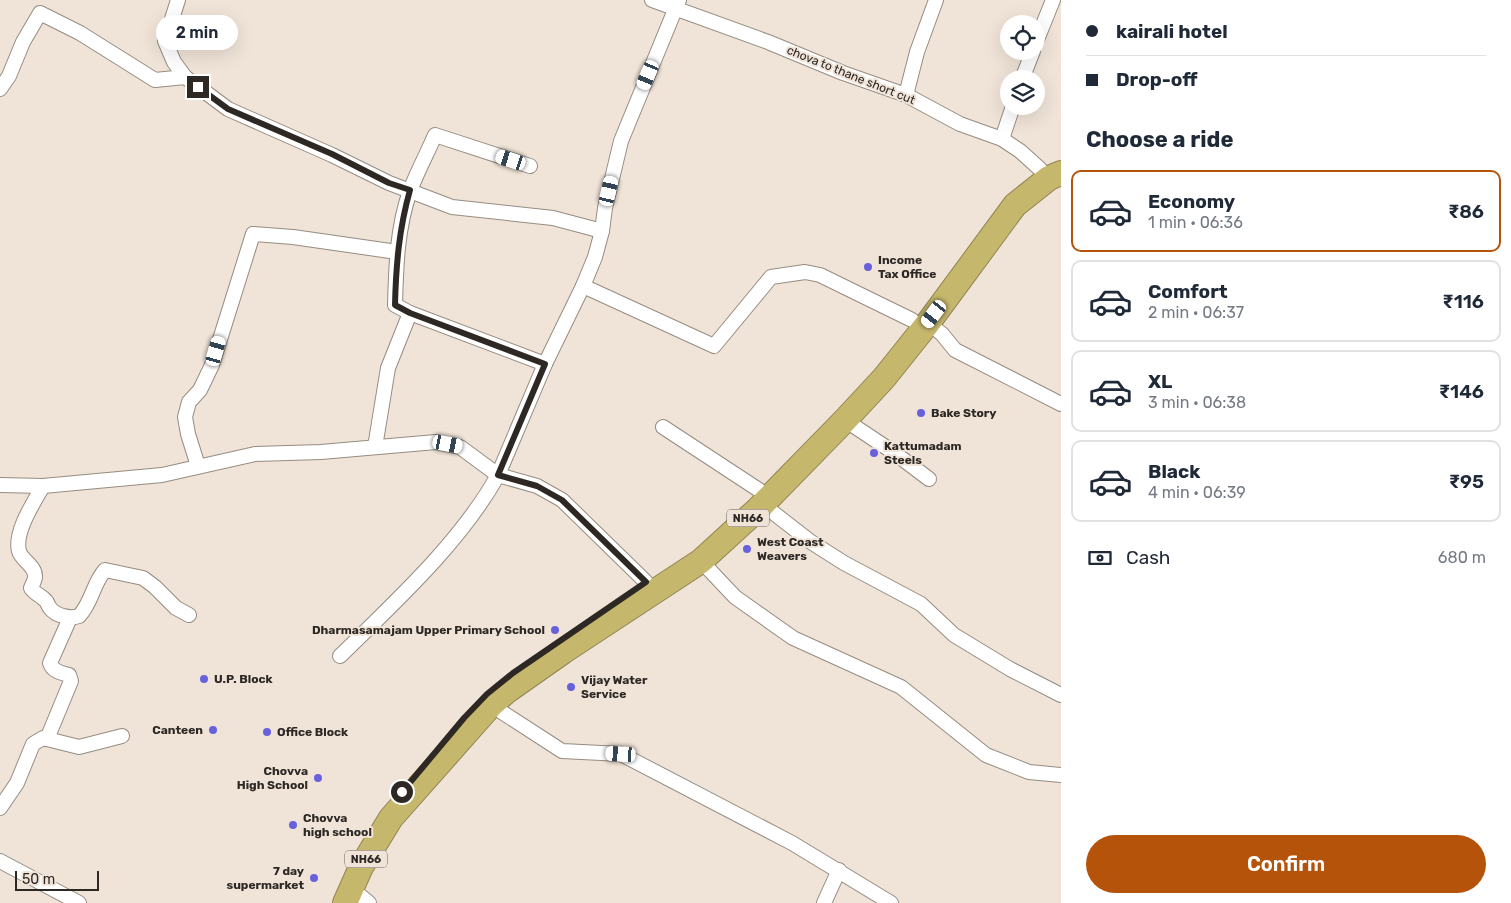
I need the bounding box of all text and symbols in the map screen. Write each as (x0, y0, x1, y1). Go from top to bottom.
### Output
callout: 2 min (157, 14, 239, 49)
map controls (1000, 15, 1045, 115)
button: locate (1000, 15, 1045, 60)
text: kairali hotel (1116, 20, 1228, 43)
text: 2 min (176, 23, 218, 42)
street label: chova to thane short cut (785, 43, 918, 107)
car (635, 58, 660, 92)
text: Drop-off (1116, 68, 1198, 91)
button: layers (1000, 70, 1045, 115)
route end (187, 76, 209, 98)
text: Choose a ride (1086, 126, 1233, 153)
car (494, 148, 527, 172)
car (598, 175, 619, 207)
icon: car (1088, 189, 1133, 234)
text: Economy (1148, 190, 1235, 213)
text: ₹86 (1448, 200, 1484, 223)
text: 1 min · 06:36 (1148, 213, 1243, 232)
place label: Income Tax Office (878, 253, 936, 281)
marker: Income Tax Office (862, 261, 874, 273)
icon: car (1088, 279, 1133, 324)
text: Comfort (1148, 280, 1228, 303)
text: ₹116 (1442, 290, 1484, 313)
car (918, 298, 949, 330)
text: 2 min · 06:37 (1148, 303, 1244, 322)
car (204, 335, 227, 367)
icon: car (1088, 369, 1133, 414)
text: XL (1148, 370, 1172, 393)
text: ₹146 (1439, 380, 1484, 403)
text: 3 min · 06:38 (1148, 393, 1246, 412)
place label: Bake Story (931, 406, 996, 420)
marker: Bake Story (915, 407, 927, 419)
car (431, 434, 464, 454)
place label: Kattumadam Steels (884, 439, 962, 467)
marker: Kattumadam Steels (868, 447, 880, 459)
icon: car (1088, 459, 1133, 504)
text: Black (1148, 460, 1200, 483)
text: ₹95 (1449, 470, 1484, 493)
text: 4 min · 06:39 (1148, 483, 1246, 502)
road number: NH66 (727, 509, 769, 526)
place label: West Coast Weavers (757, 535, 824, 563)
marker: West Coast Weavers (741, 543, 753, 555)
icon: cash (1086, 544, 1114, 572)
text: Cash (1126, 546, 1170, 569)
text: 680 m (1438, 548, 1486, 567)
place label: Dharmasamajam Upper Primary School (312, 623, 545, 637)
marker: Dharmasamajam Upper Primary School (549, 624, 561, 636)
place label: U.P. Block (214, 672, 273, 686)
marker: U.P. Block (198, 673, 210, 685)
place label: Vijay Water Service (581, 673, 648, 701)
marker: Vijay Water Service (565, 681, 577, 693)
place label: Canteen (152, 723, 203, 737)
marker: Canteen (207, 724, 219, 736)
place label: Office Block (277, 725, 348, 739)
marker: Office Block (261, 726, 273, 738)
car (605, 746, 636, 762)
place label: Chovva High School (237, 764, 308, 792)
marker: Chovva High School (312, 772, 324, 784)
route start (391, 781, 413, 803)
place label: Chovva high school (303, 811, 372, 839)
marker: Chovva high school (287, 819, 299, 831)
button: Confirm (1086, 835, 1486, 893)
road number: NH66 (345, 851, 387, 868)
place label: 7 day supermarket (227, 864, 304, 892)
scale bar (15, 868, 99, 891)
text: 50 m (22, 871, 55, 888)
marker: 7 day supermarket (308, 872, 320, 884)

